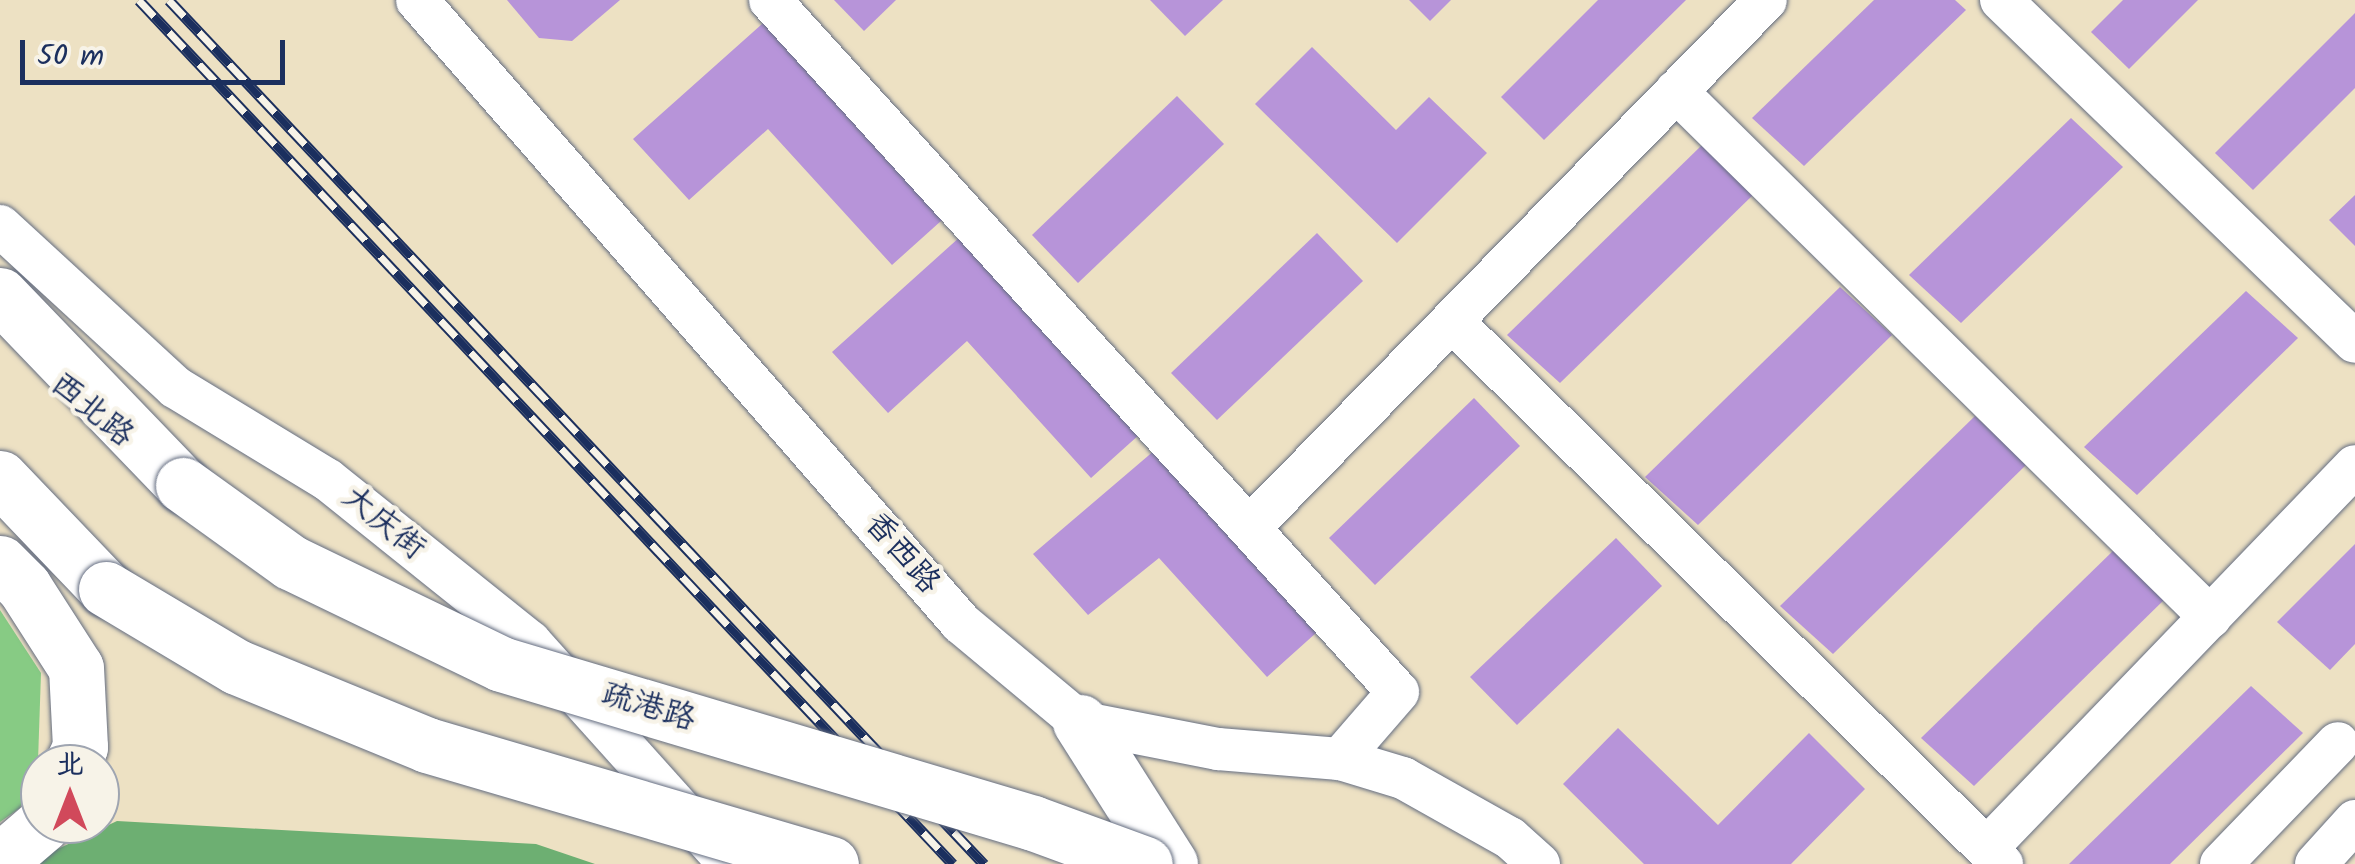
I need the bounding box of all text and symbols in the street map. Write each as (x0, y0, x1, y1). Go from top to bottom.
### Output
scale bar (25, 20, 290, 82)
text: 50 m (37, 33, 104, 81)
street label: 西北路 (42, 366, 140, 456)
street label: 大庆街 (334, 479, 432, 569)
street label: 香西路 (855, 505, 947, 603)
street label: 疏港路 (596, 676, 700, 740)
text: 北 (56, 743, 84, 788)
north arrow (20, 744, 120, 844)

